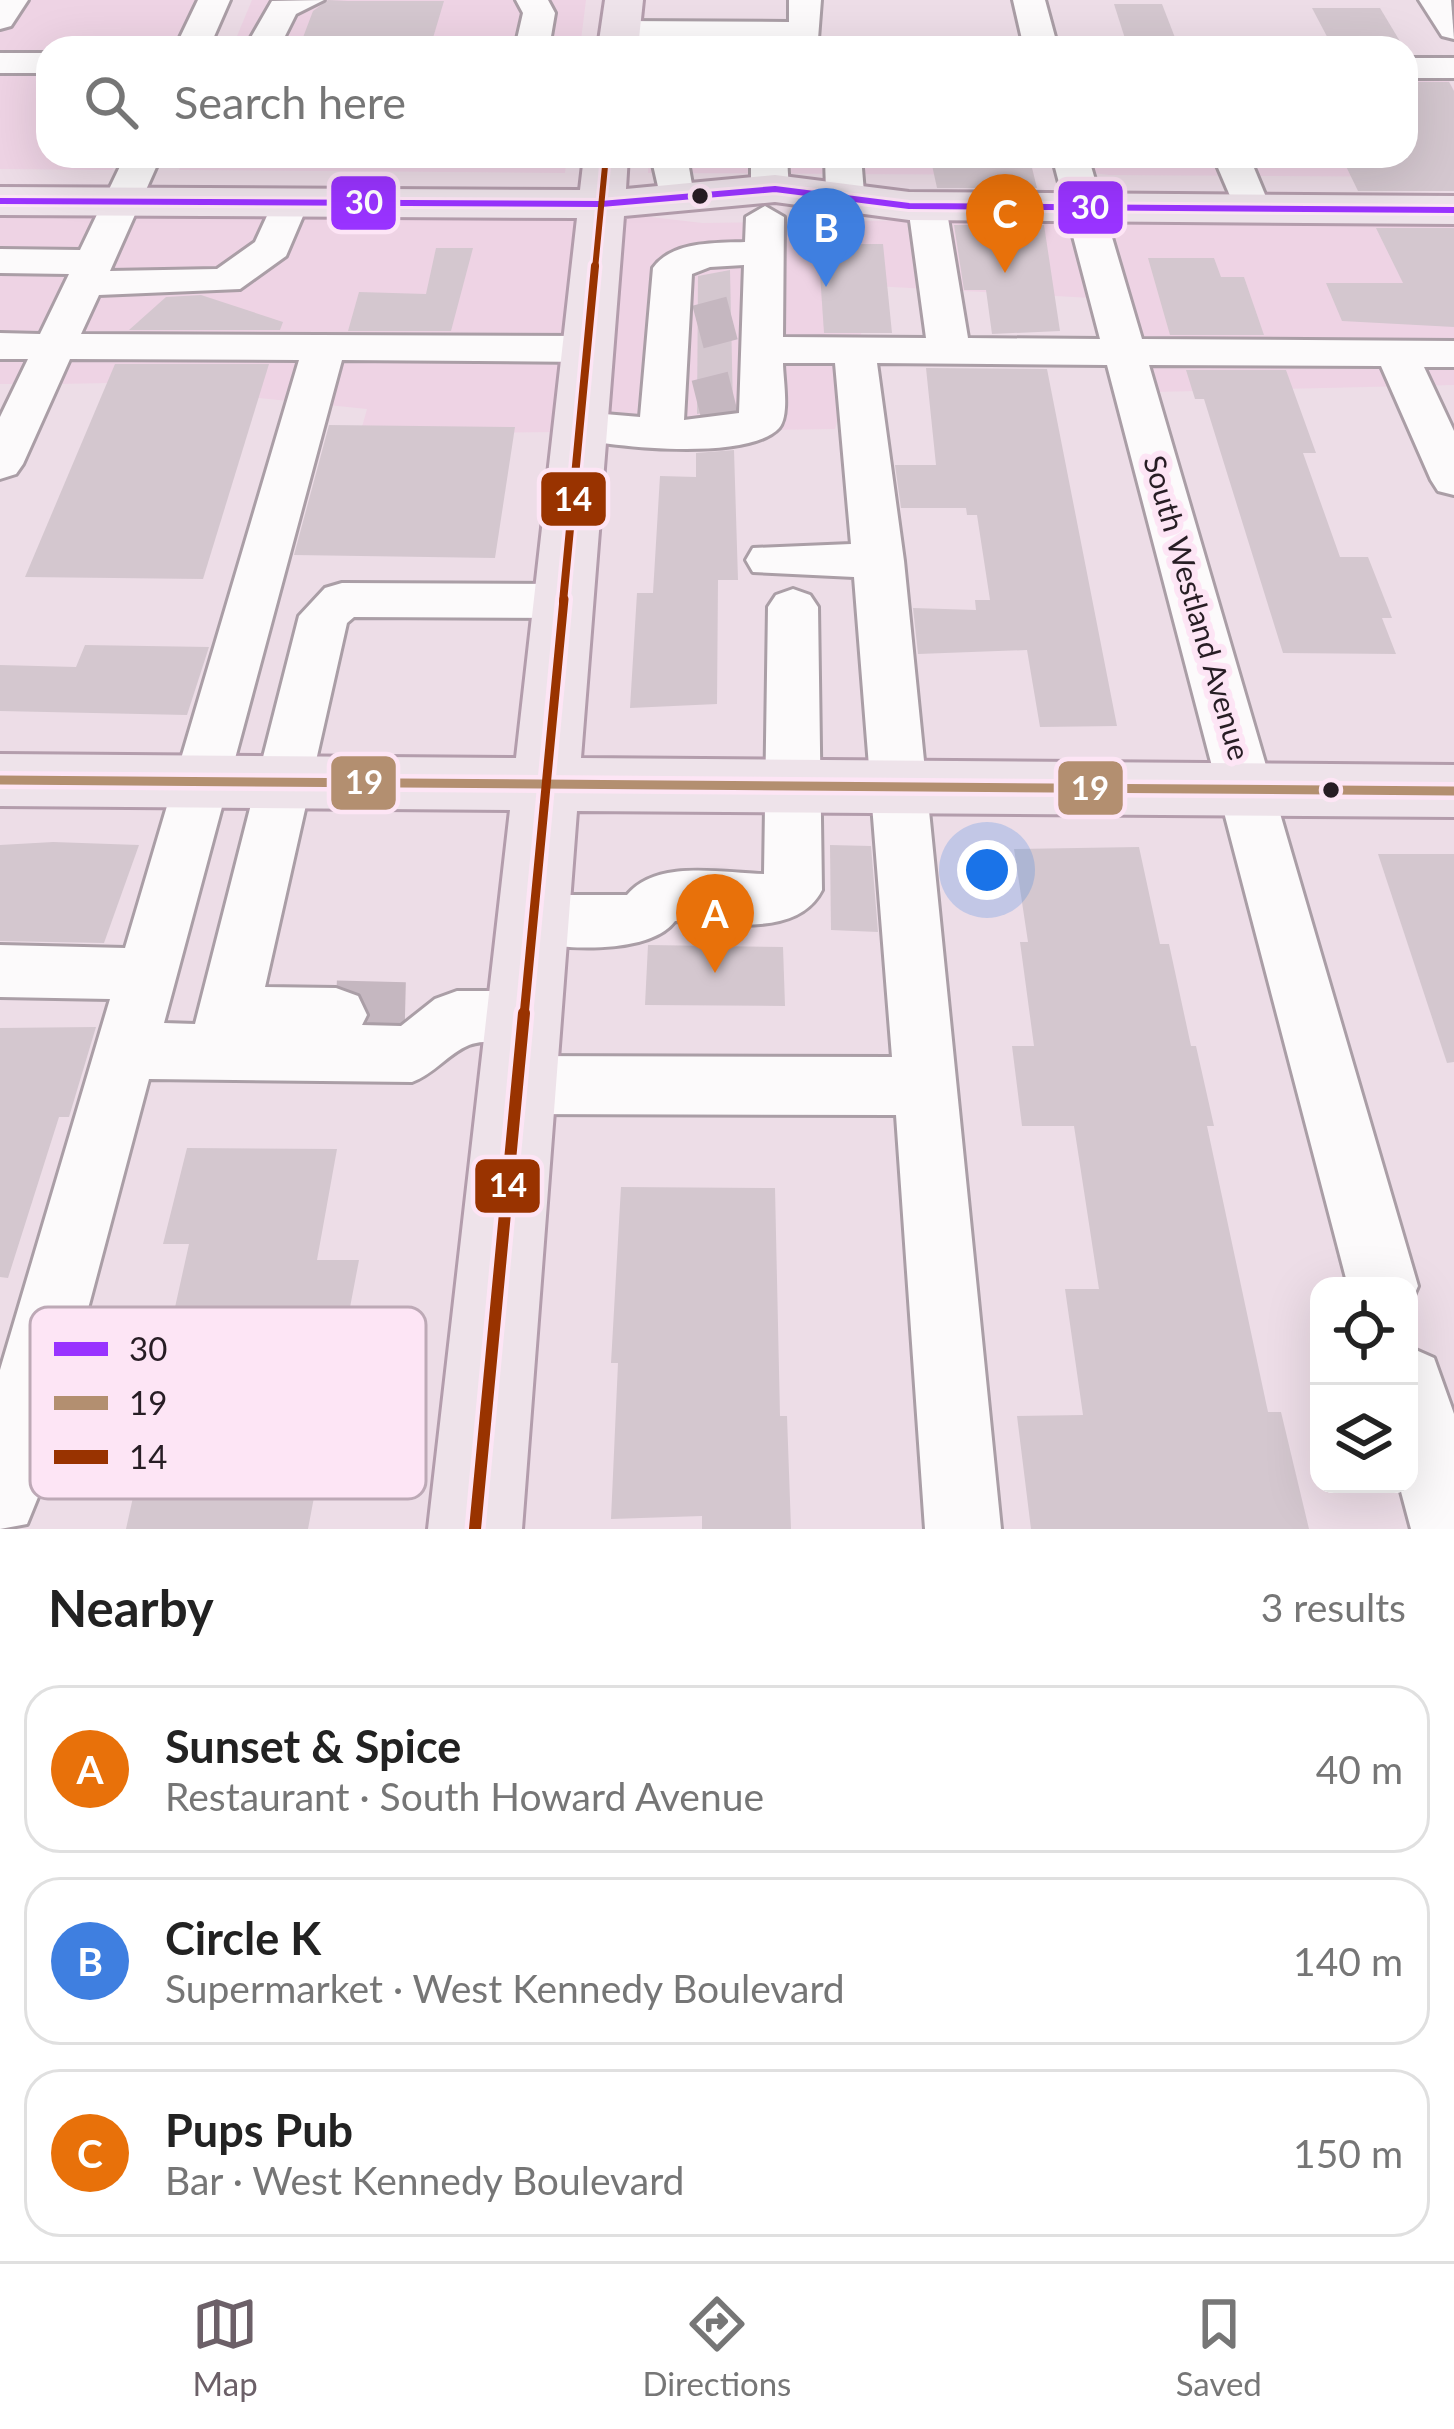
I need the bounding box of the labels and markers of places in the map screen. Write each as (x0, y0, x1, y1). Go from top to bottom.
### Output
pin: C (966, 174, 1044, 273)
unlabelled marker (689, 185, 711, 207)
pin: B (787, 188, 865, 287)
unlabelled marker (1320, 779, 1342, 801)
pin: A (676, 874, 754, 973)

